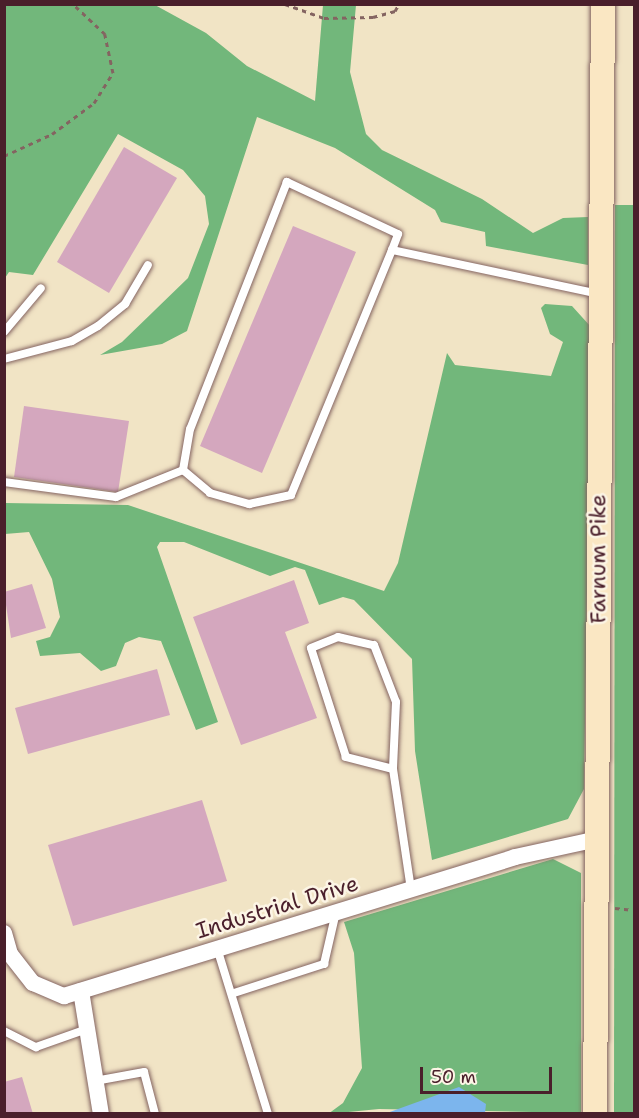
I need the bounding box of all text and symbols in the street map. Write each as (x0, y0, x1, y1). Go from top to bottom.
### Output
street label: Farnum Pike (585, 494, 611, 624)
street label: Industrial Drive (193, 870, 361, 944)
scale bar (423, 1055, 555, 1093)
text: 50 m (431, 1065, 476, 1089)

